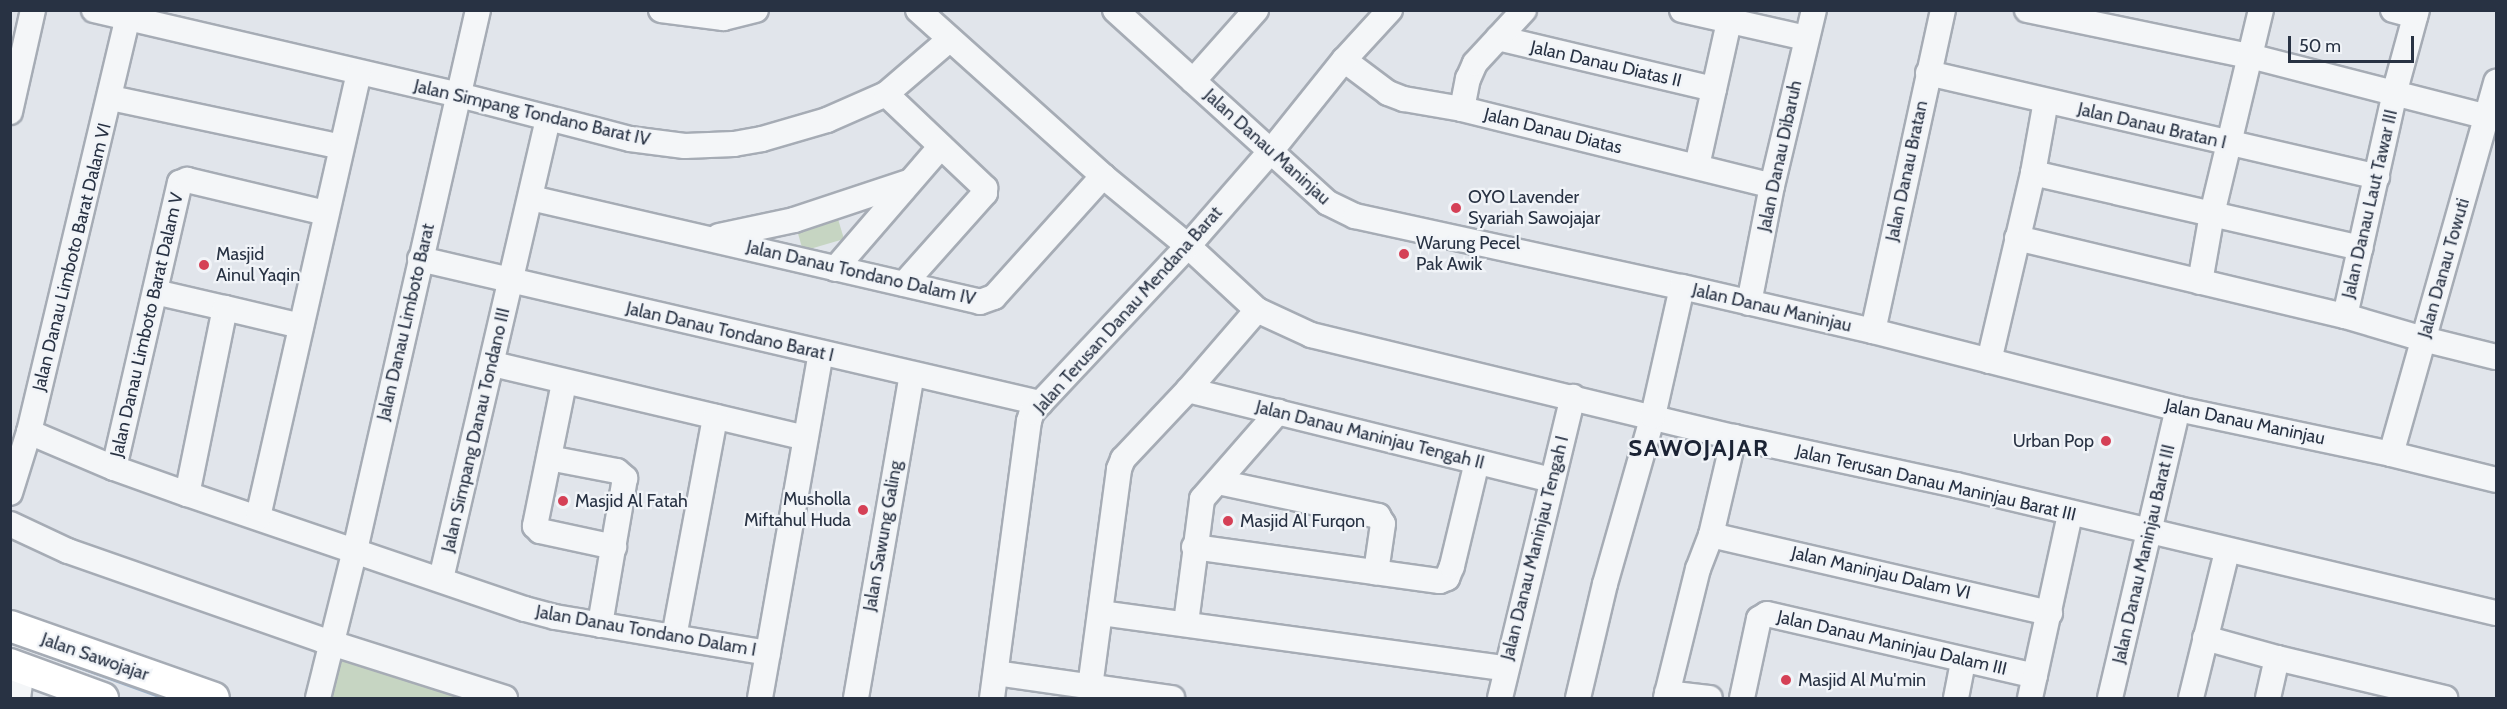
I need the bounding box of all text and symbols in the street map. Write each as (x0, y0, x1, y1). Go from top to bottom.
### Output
scale bar (2291, 24, 2417, 62)
text: 50 m (2299, 35, 2341, 57)
street label: Jalan Danau Diatas II (1528, 36, 1684, 92)
street label: Jalan Simpang Tondano Barat IV (412, 75, 652, 151)
street label: Jalan Danau Dibaruh (1753, 78, 1807, 234)
street label: Jalan Danau Maninjau (1199, 85, 1335, 209)
street label: Jalan Danau Bratan I (2076, 98, 2228, 154)
street label: Jalan Danau Bratan (1882, 99, 1932, 243)
street label: Jalan Danau Diatas (1482, 103, 1624, 159)
street label: Jalan Danau Laut Tawar III (2338, 108, 2402, 300)
street label: Jalan Danau Limboto Barat Dalam VI (28, 121, 116, 393)
place label: OYO Lavender Syariah Sawojajar (1468, 187, 1600, 230)
street label: Jalan Danau Limboto Barat Dalam V (106, 191, 188, 459)
street label: Jalan Danau Towuti (2414, 196, 2474, 340)
marker: OYO Lavender Syariah Sawojajar (1449, 201, 1463, 215)
street label: Jalan Terusan Danau Mendana Barat (1029, 202, 1227, 418)
street label: Jalan Danau Limboto Barat (373, 221, 439, 423)
place label: Warung Pecel Pak Awik (1416, 233, 1520, 276)
street label: Jalan Danau Tondano Dalam IV (744, 236, 978, 310)
place label: Masjid Ainul Yaqin (216, 244, 300, 286)
marker: Warung Pecel Pak Awik (1397, 247, 1411, 261)
marker: Masjid Ainul Yaqin (197, 258, 211, 272)
street label: Jalan Danau Maninjau (1690, 279, 1854, 337)
street label: Jalan Danau Tondano Barat I (624, 298, 836, 366)
street label: Jalan Simpang Danau Tondano III (437, 306, 515, 554)
street label: Jalan Danau Maninjau (2163, 395, 2327, 449)
street label: Jalan Danau Maninjau Tengah II (1253, 396, 1487, 474)
place label: Urban Pop (2013, 430, 2094, 452)
street label: Jalan Danau Maninjau Tengah I (1497, 434, 1573, 662)
district label: SAWOJAJAR (1628, 434, 1770, 462)
marker: Urban Pop (2099, 434, 2113, 448)
street label: Jalan Terusan Danau Maninjau Barat III (1794, 440, 2078, 526)
street label: Jalan Danau Maninjau Barat III (2108, 442, 2180, 666)
street label: Jalan Sawung Galing (859, 459, 907, 613)
place label: Musholla Miftahul Huda (744, 489, 851, 532)
place label: Masjid Al Fatah (575, 490, 688, 512)
marker: Masjid Al Fatah (556, 494, 570, 508)
marker: Musholla Miftahul Huda (856, 503, 870, 517)
place label: Masjid Al Furqon (1240, 510, 1365, 532)
marker: Masjid Al Furqon (1221, 514, 1235, 528)
street label: Jalan Maninjau Dalam VI (1789, 542, 1973, 604)
street label: Jalan Danau Tondano Dalam I (534, 601, 758, 661)
street label: Jalan Danau Maninjau Dalam III (1775, 606, 2009, 680)
street label: Jalan Sawojajar (38, 628, 152, 686)
place label: Masjid Al Mu'min (1798, 669, 1926, 691)
marker: Masjid Al Mu'min (1779, 673, 1793, 687)

